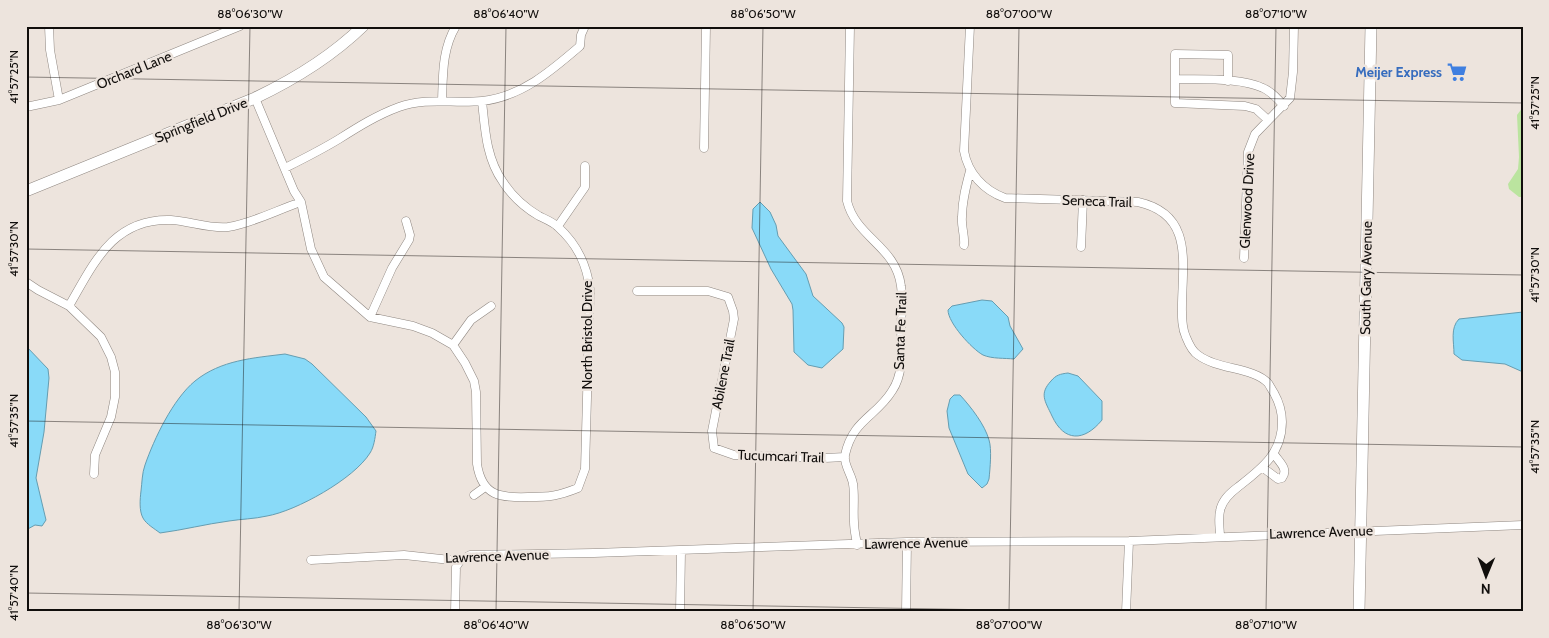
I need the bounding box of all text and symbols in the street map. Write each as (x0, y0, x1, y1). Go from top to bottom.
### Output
text: 88°06'30"W (217, 6, 283, 21)
text: 88°06'40"W (473, 6, 539, 21)
text: 88°06'50"W (730, 6, 796, 21)
text: 88°07'00"W (986, 6, 1053, 21)
text: 88°07'10"W (1245, 6, 1308, 21)
street label: Orchard Lane (94, 47, 174, 93)
text: 41°57'25"N (6, 50, 21, 104)
supermarket icon: Meijer Express (1446, 61, 1468, 83)
place label: Meijer Express (1355, 63, 1442, 81)
text: 41°57'25"N (1527, 76, 1542, 130)
street label: Springfield Drive (152, 93, 250, 147)
street label: Glenwood Drive (1236, 153, 1258, 249)
street label: Seneca Trail (1062, 191, 1133, 211)
text: 41°57'30"N (6, 221, 21, 277)
street label: South Gary Avenue (1356, 221, 1376, 335)
text: 41°57'30"N (1527, 247, 1542, 303)
street label: North Bristol Drive (578, 281, 596, 389)
street label: Santa Fe Trail (890, 291, 910, 370)
street label: Abilene Trail (707, 337, 739, 411)
text: 41°57'35"N (6, 394, 21, 448)
text: 41°57'35"N (1527, 420, 1542, 474)
street label: Tucumcari Trail (737, 445, 825, 467)
street label: Lawrence Avenue (1269, 521, 1373, 543)
street label: Lawrence Avenue (864, 533, 968, 553)
street label: Lawrence Avenue (445, 545, 549, 567)
north arrow (1462, 550, 1512, 600)
text: 41°57'40"N (6, 565, 21, 621)
text: N (1481, 580, 1491, 598)
text: 88°06'30"W (206, 617, 272, 632)
text: 88°06'40"W (463, 617, 529, 632)
text: 88°06'50"W (720, 617, 786, 632)
text: 88°07'00"W (976, 617, 1043, 632)
text: 88°07'10"W (1235, 617, 1298, 632)

